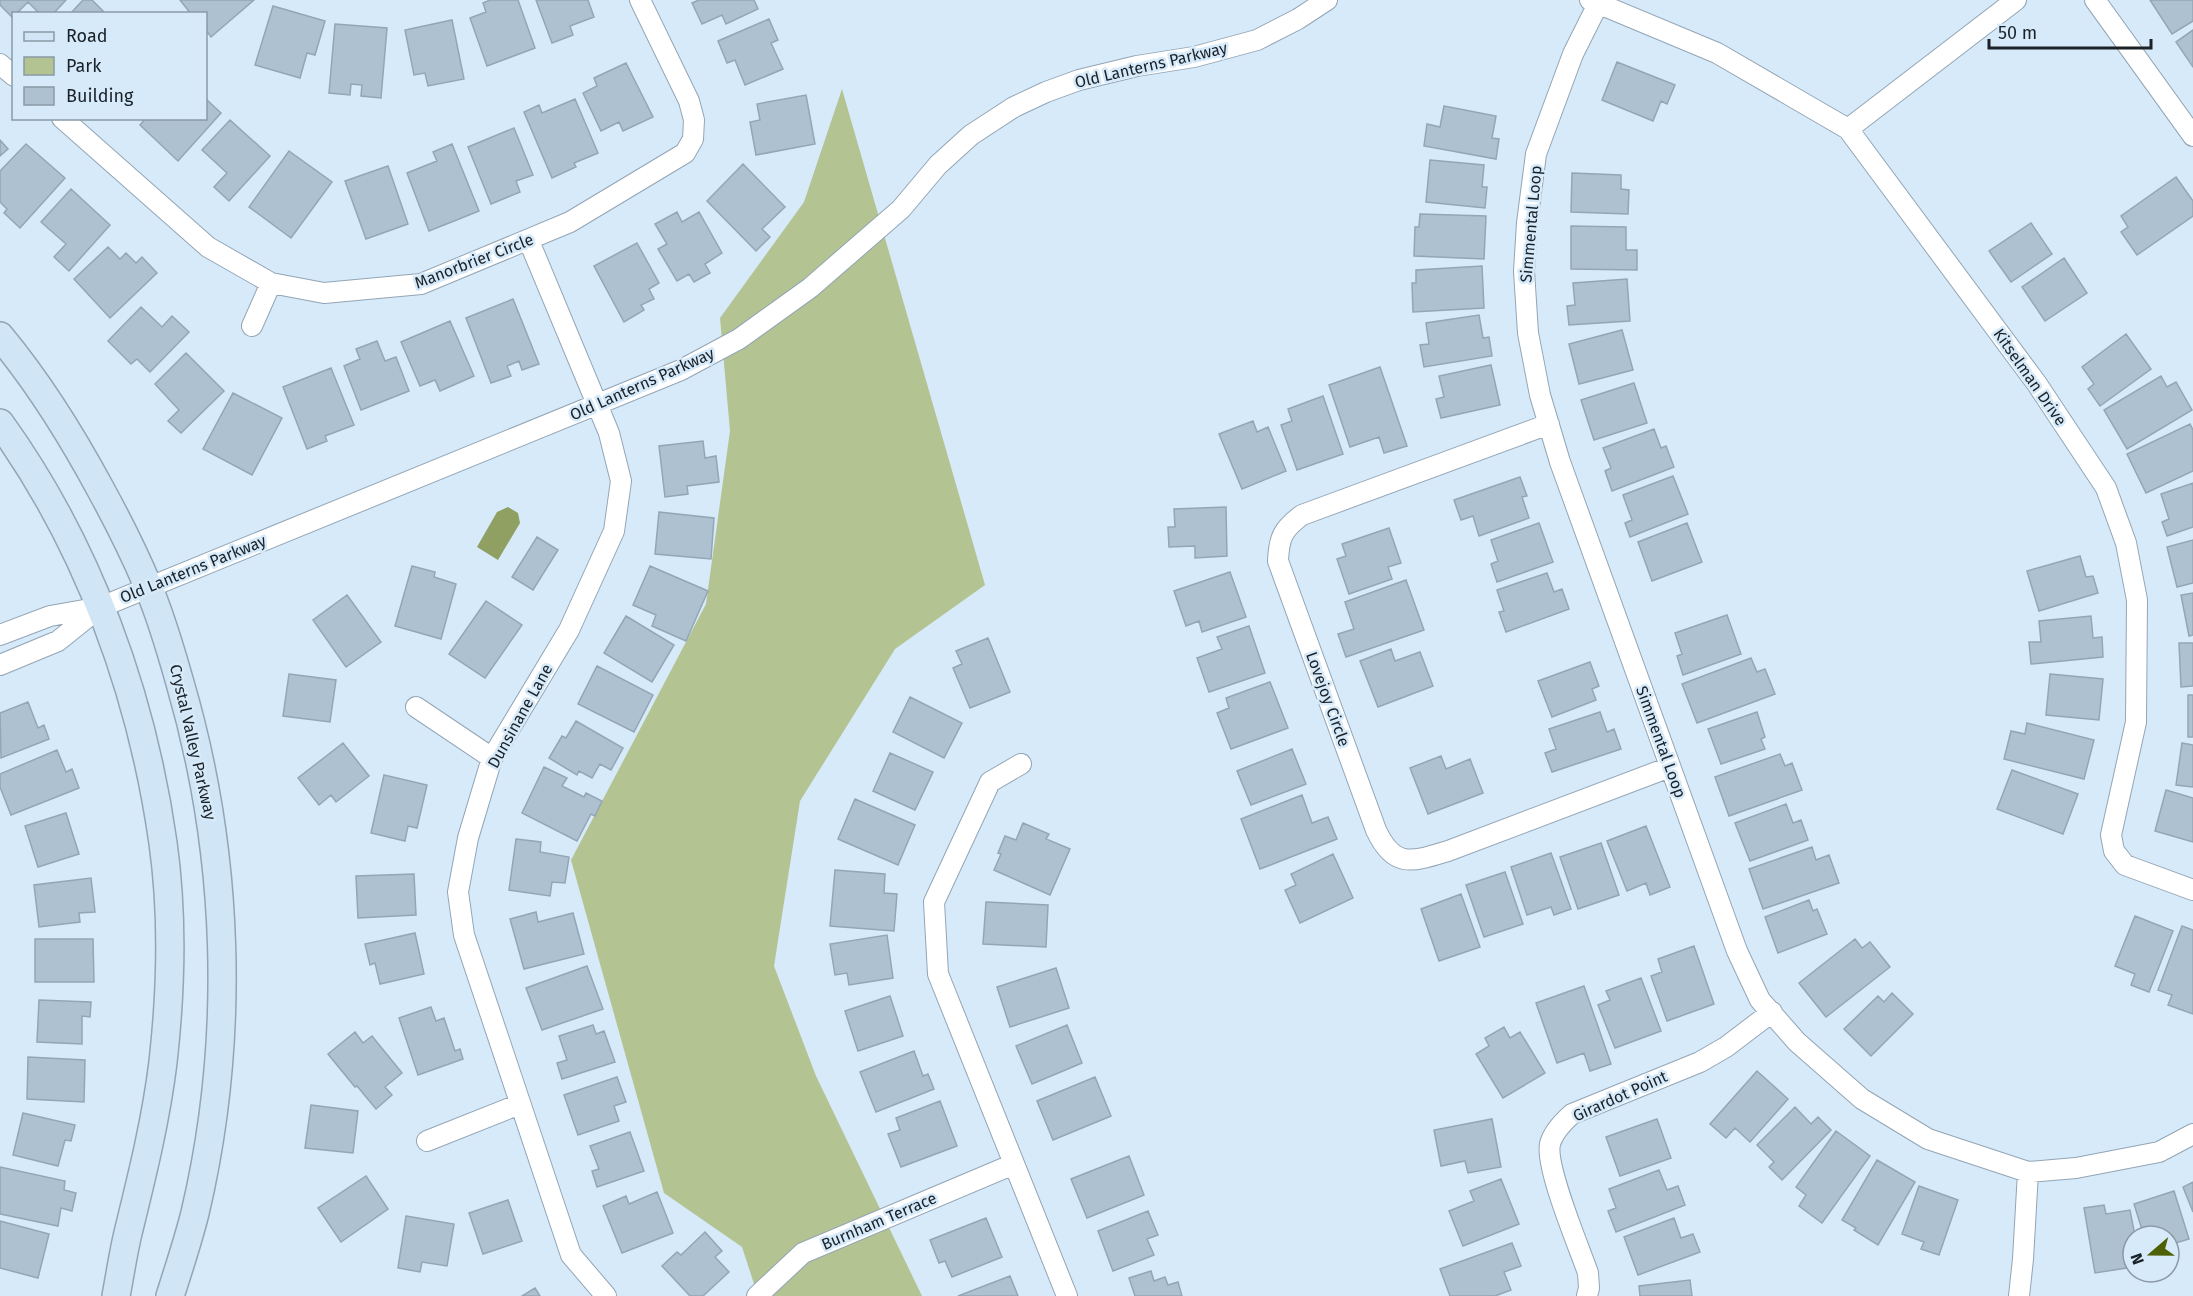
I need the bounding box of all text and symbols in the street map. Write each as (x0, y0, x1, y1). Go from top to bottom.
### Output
legend (12, 12, 207, 120)
scale bar (1989, 12, 2151, 50)
text: 50 m (1998, 22, 2037, 44)
text: Road (66, 25, 108, 47)
street label: Old Lanterns Parkway (1073, 38, 1229, 92)
text: Park (66, 55, 102, 77)
text: Building (66, 85, 134, 107)
street label: Simmental Loop (1516, 165, 1546, 283)
street label: Manorbrier Circle (412, 230, 536, 292)
street label: Kitselman Drive (1989, 325, 2071, 429)
street label: Old Lanterns Parkway (567, 344, 717, 424)
street label: Old Lanterns Parkway (117, 531, 269, 607)
street label: Lovejoy Circle (1302, 649, 1354, 749)
street label: Dunsinane Lane (484, 661, 556, 771)
street label: Crystal Valley Parkway (166, 662, 220, 822)
street label: Simmental Loop (1632, 683, 1690, 801)
street label: Girardot Point (1570, 1067, 1670, 1125)
street label: Burnham Terrace (819, 1188, 939, 1254)
north arrow (2121, 1224, 2181, 1284)
text: N (2127, 1251, 2148, 1267)

